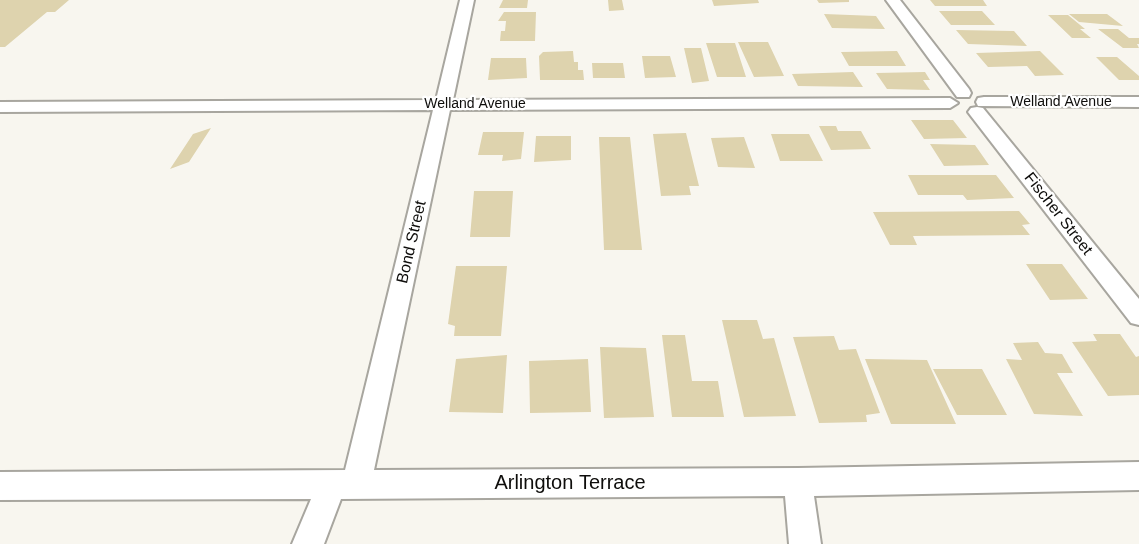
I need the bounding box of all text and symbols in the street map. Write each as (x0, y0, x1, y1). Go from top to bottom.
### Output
street label: Welland Avenue (1010, 94, 1112, 110)
street label: Welland Avenue (424, 96, 526, 112)
street label: Fischer Street (1020, 169, 1096, 259)
street label: Bond Street (393, 199, 431, 285)
street label: Arlington Terrace (494, 471, 646, 495)

